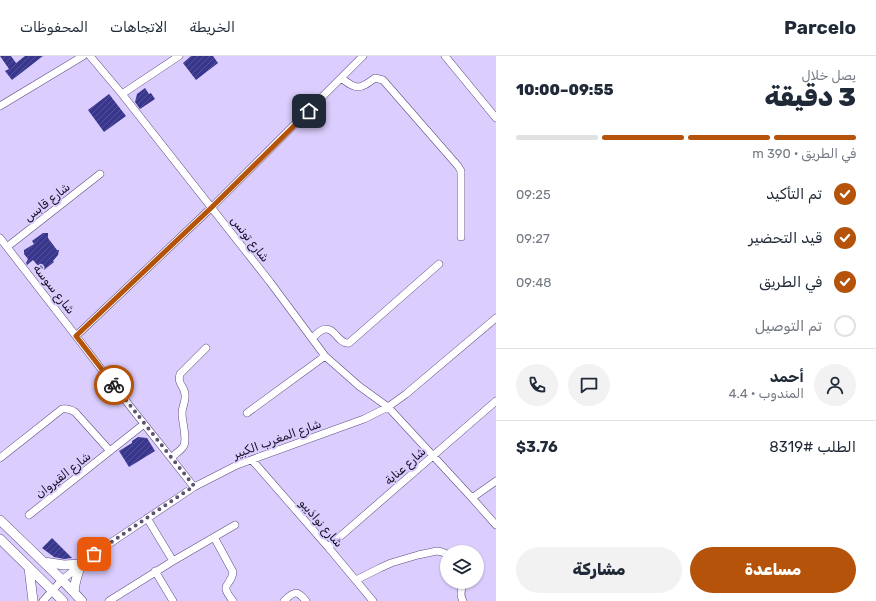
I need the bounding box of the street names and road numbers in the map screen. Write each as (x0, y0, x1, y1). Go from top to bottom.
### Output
street label: شارع قابس (21, 180, 74, 226)
street label: شارع تونس (226, 213, 272, 266)
street label: شارع سوسة (29, 261, 78, 318)
street label: شارع المغرب الكبير (230, 417, 324, 464)
street label: شارع عنابة (381, 444, 430, 489)
street label: شارع القيروان (32, 449, 95, 503)
street label: شارع نواذيبو (295, 496, 346, 551)

